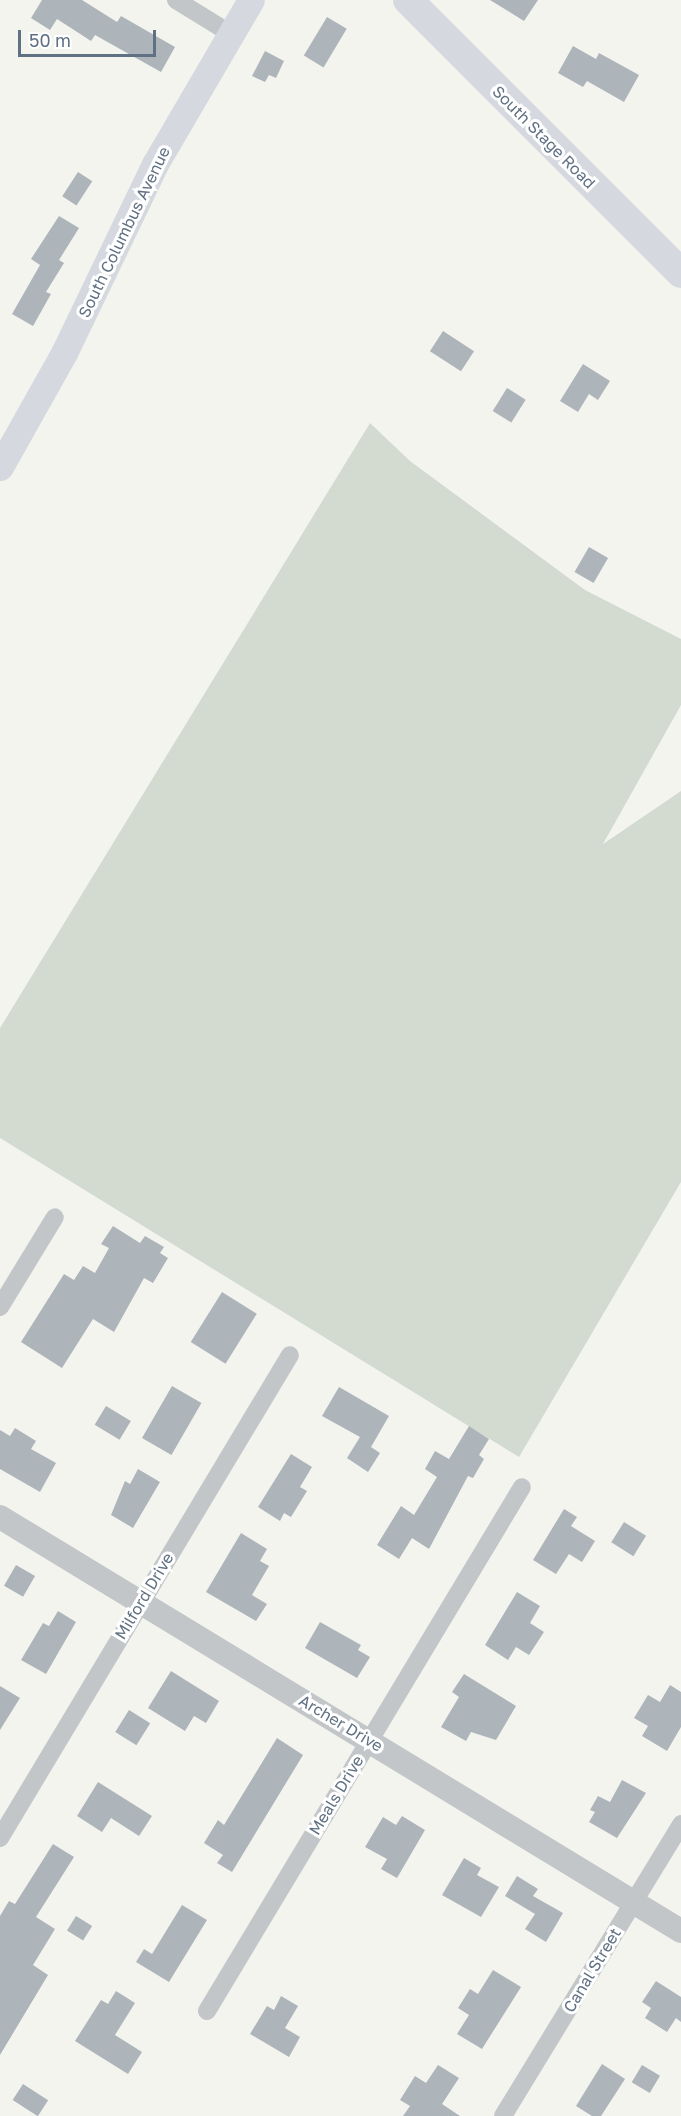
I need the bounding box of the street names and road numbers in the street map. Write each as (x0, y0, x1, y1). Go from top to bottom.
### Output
street label: South Stage Road (489, 82, 599, 192)
street label: South Columbus Avenue (74, 143, 174, 321)
street label: Milford Drive (111, 1549, 177, 1643)
street label: Archer Drive (296, 1690, 386, 1756)
street label: Meals Drive (305, 1752, 367, 1838)
street label: Canal Street (559, 1924, 625, 2016)

